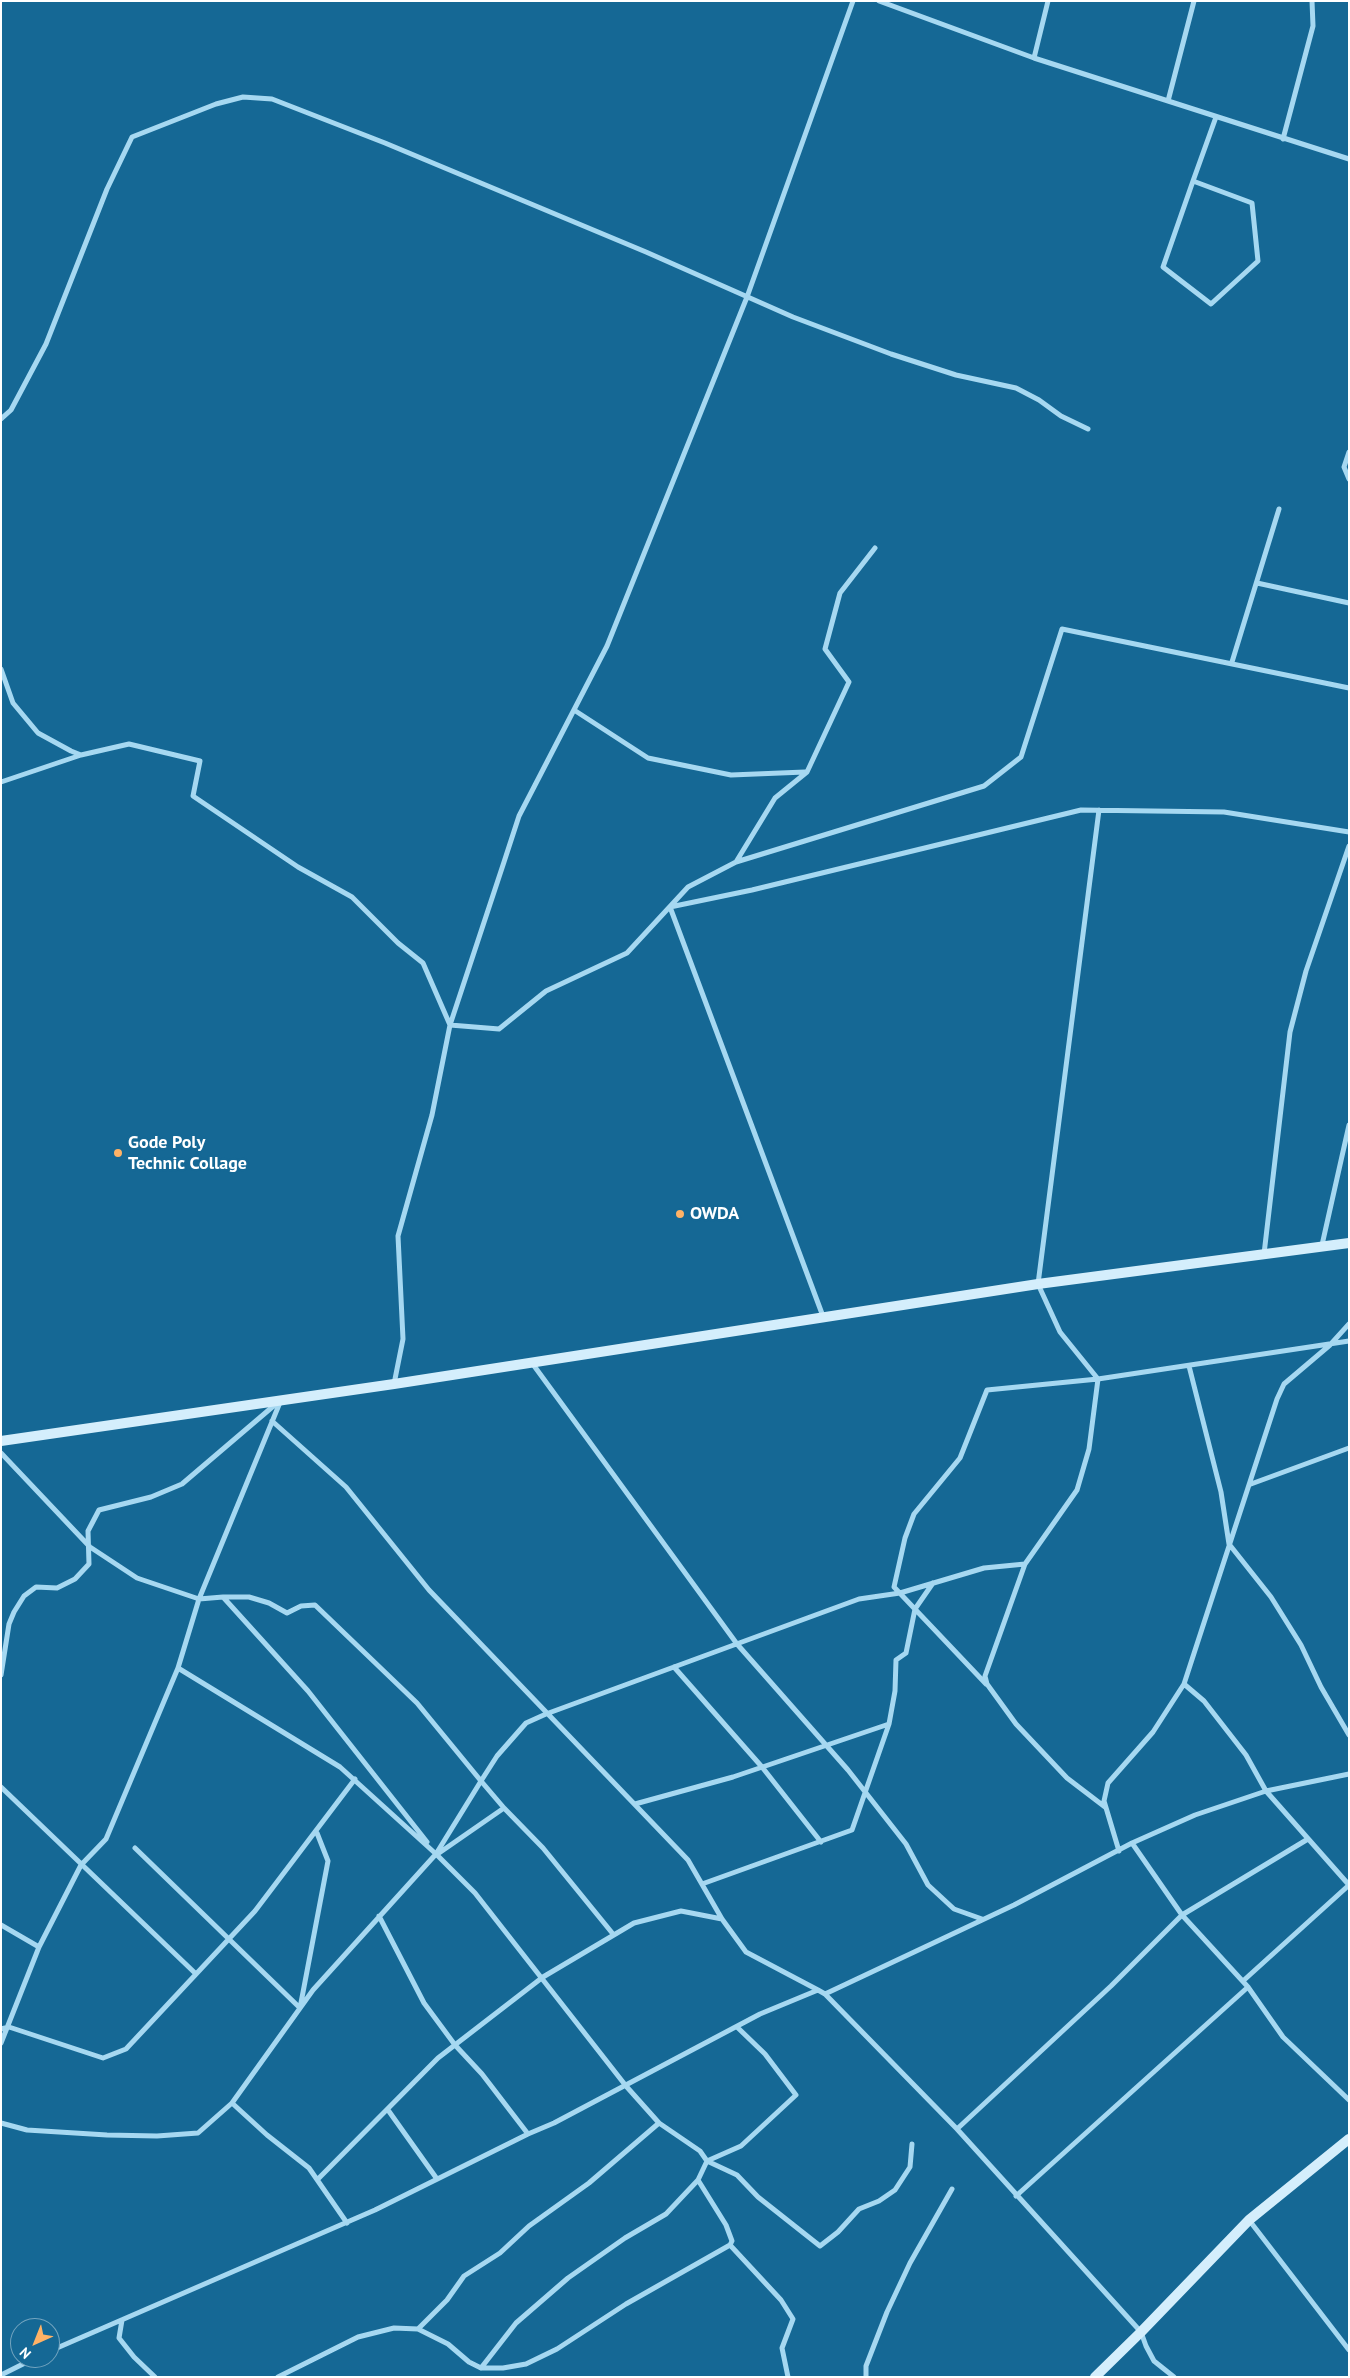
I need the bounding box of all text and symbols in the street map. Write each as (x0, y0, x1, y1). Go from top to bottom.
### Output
place label: Gode Poly Technic Collage (128, 1132, 247, 1174)
marker: Gode Poly Technic Collage (112, 1147, 124, 1159)
place label: OWDA (690, 1203, 739, 1225)
marker: OWDA (674, 1208, 686, 1220)
north arrow (10, 2318, 60, 2368)
text: N (16, 2343, 35, 2363)

